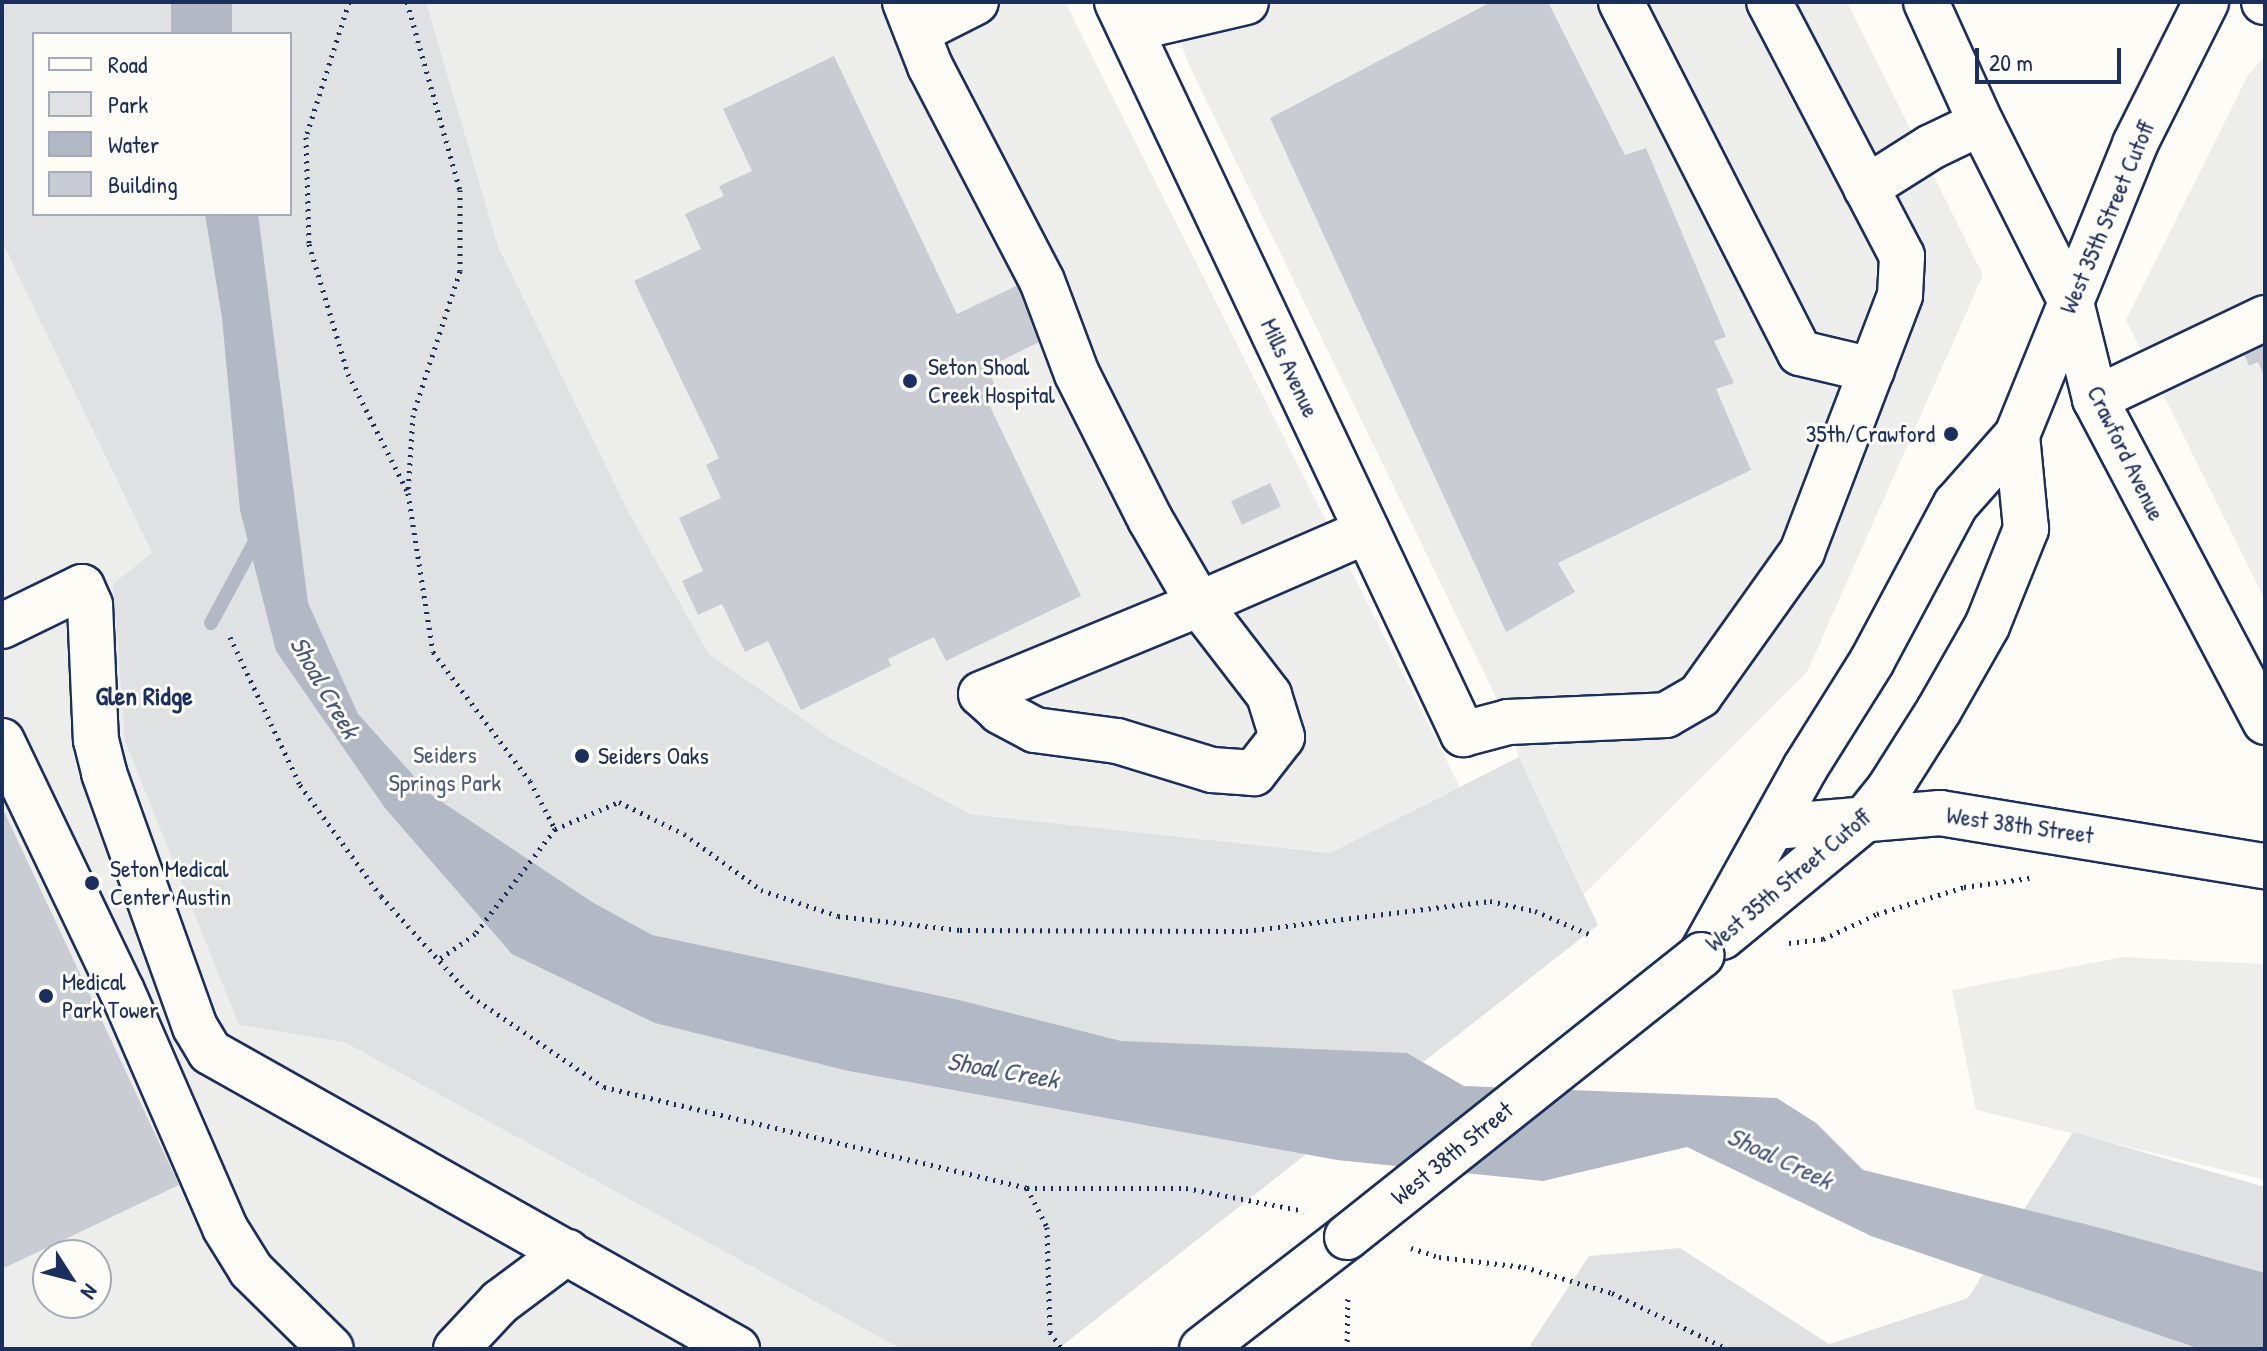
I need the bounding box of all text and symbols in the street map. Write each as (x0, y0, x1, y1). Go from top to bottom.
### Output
legend (32, 32, 292, 216)
scale bar (1979, 32, 2125, 82)
text: 20 m (1989, 46, 2033, 78)
text: Road (108, 48, 147, 80)
text: Park (108, 88, 148, 120)
street label: West 35th Street Cutoff (2053, 116, 2161, 318)
text: Water (108, 128, 159, 160)
text: Building (108, 168, 178, 200)
street label: Mills Avenue (1255, 314, 1325, 422)
place label: Seton Shoal Creek Hospital (928, 353, 1055, 409)
marker: Seton Shoal Creek Hospital (899, 370, 921, 392)
street label: Crawford Avenue (2081, 381, 2171, 525)
place label: 35th/Crawford (1806, 420, 1935, 448)
marker: 35th/Crawford (1942, 425, 1960, 443)
water label: Shoal Creek (283, 631, 367, 743)
district label: Glen Ridge (95, 680, 193, 712)
park label: Seiders Springs Park (389, 741, 501, 797)
place label: Seiders Oaks (598, 742, 709, 770)
marker: Seiders Oaks (573, 747, 591, 765)
street label: West 38th Street (1945, 800, 2095, 850)
street label: West 35th Street Cutoff (1700, 803, 1876, 957)
place label: Seton Medical Center Austin (110, 855, 231, 911)
marker: Seton Medical Center Austin (81, 872, 103, 894)
place label: Medical Park Tower (62, 968, 158, 1024)
marker: Medical Park Tower (37, 987, 55, 1005)
water label: Shoal Creek (945, 1045, 1061, 1095)
street label: West 38th Street (1385, 1095, 1519, 1211)
water label: Shoal Creek (1723, 1120, 1837, 1196)
north arrow (32, 1239, 112, 1319)
text: N (74, 1278, 105, 1305)

